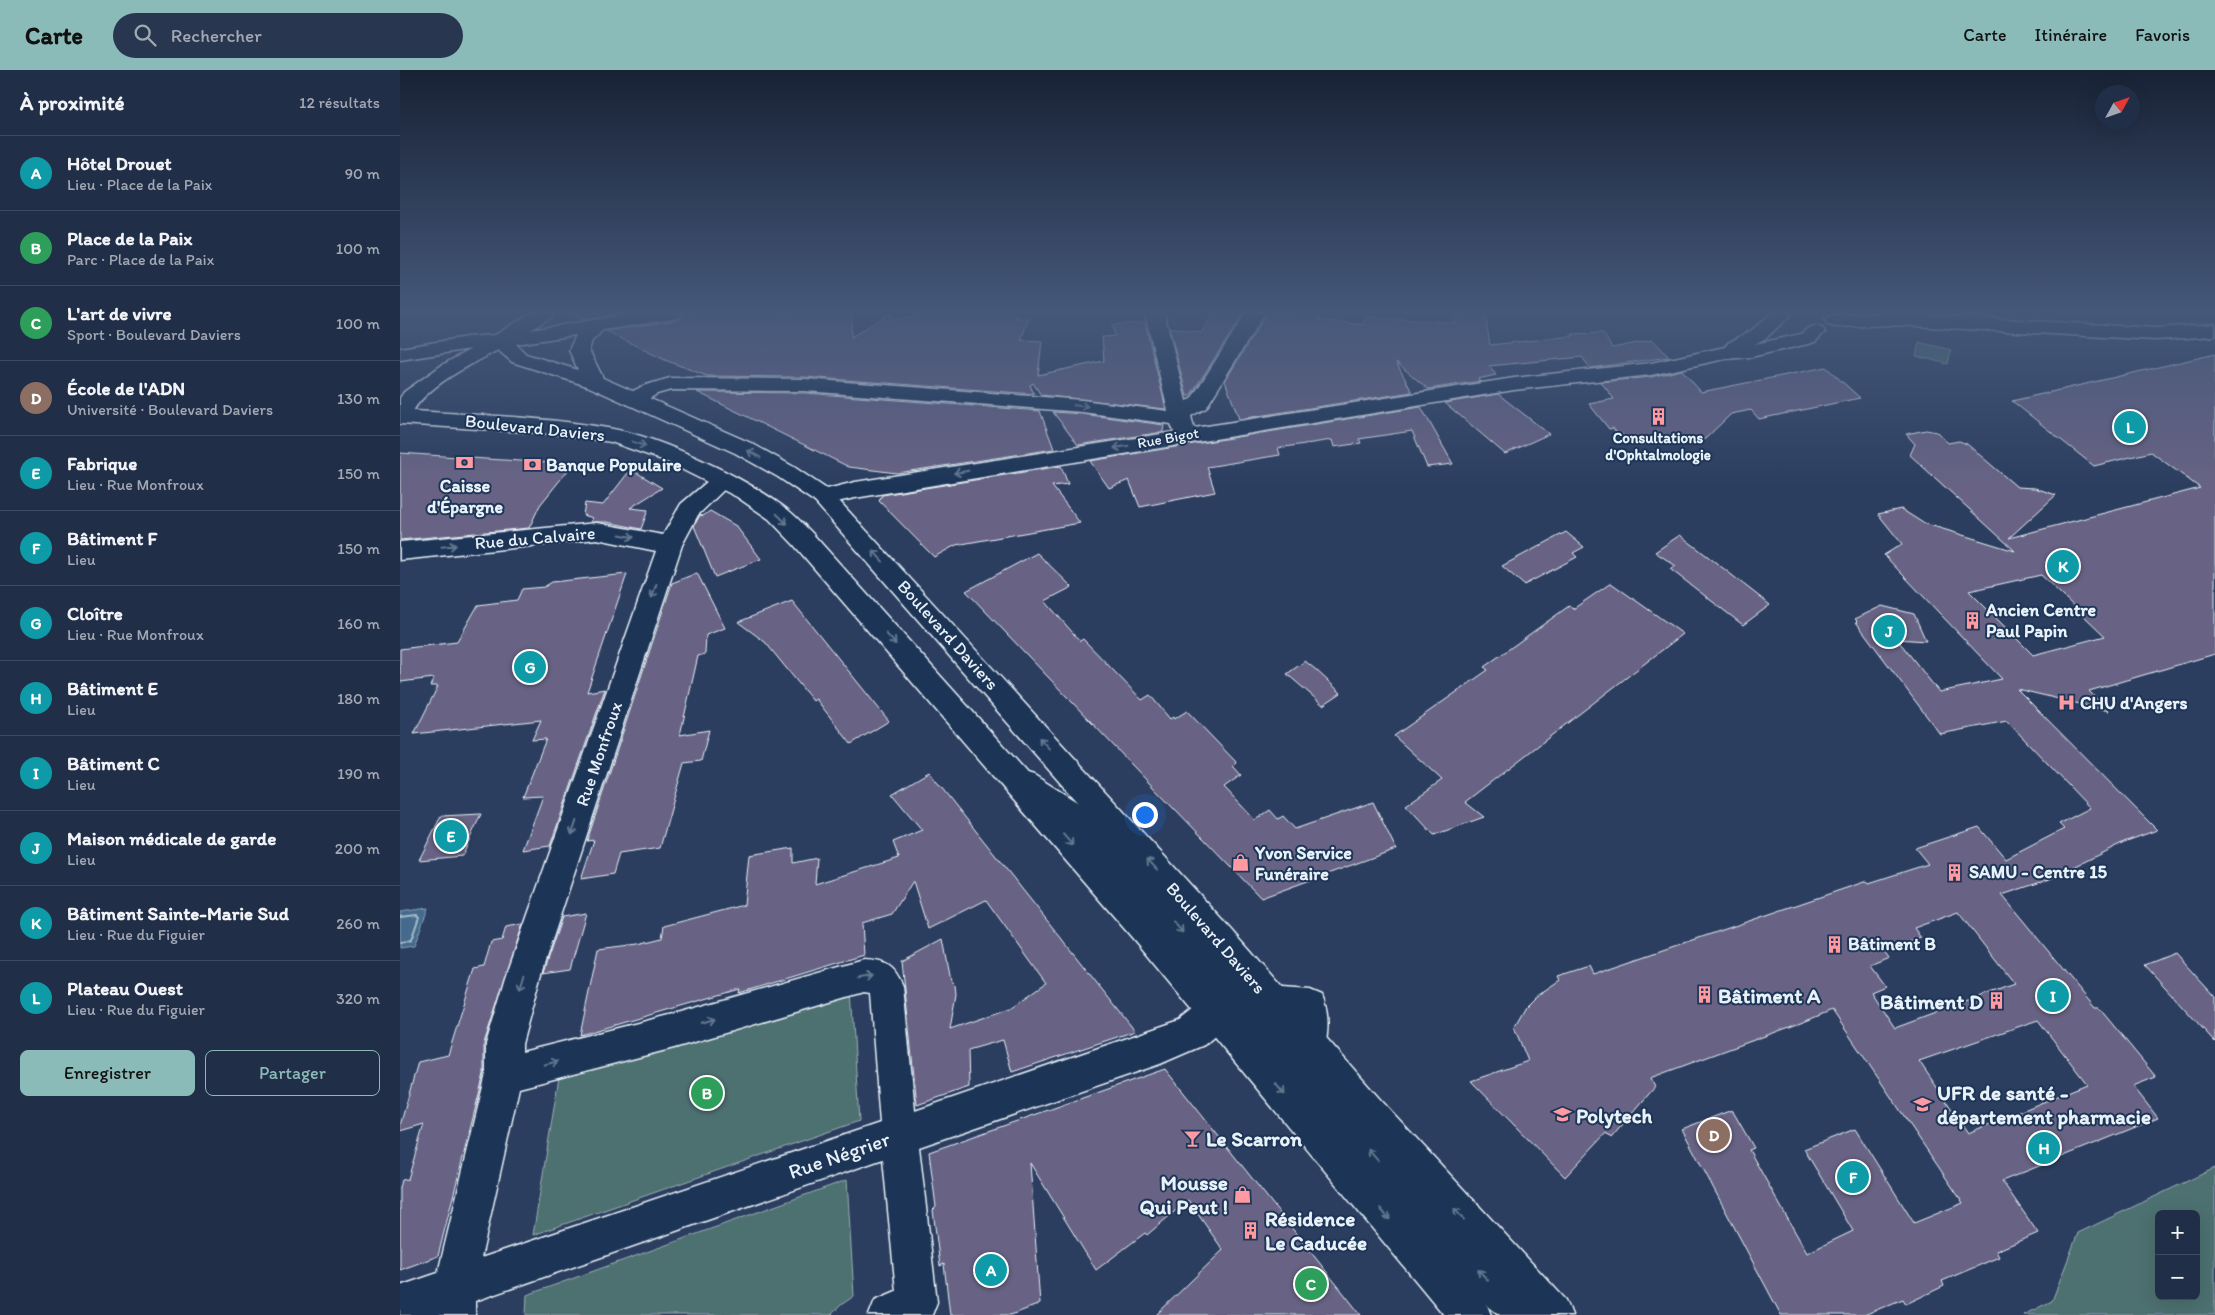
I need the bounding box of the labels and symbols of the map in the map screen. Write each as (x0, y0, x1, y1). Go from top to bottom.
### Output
north arrow (2095, 85, 2140, 130)
one-way arrow (1073, 401, 1089, 411)
building icon: Consultations d'Ophtalmologie (1648, 407, 1668, 427)
pin: L (2114, 408, 2146, 446)
street label: Boulevard Daviers (464, 410, 606, 446)
street label: Rue Bigot (1136, 424, 1201, 452)
place label: Consultations d'Ophtalmologie (1605, 429, 1711, 465)
one-way arrow (631, 440, 646, 449)
one-way arrow (1113, 442, 1129, 452)
one-way arrow (746, 449, 761, 459)
bank icon: Caisse d'Épargne (455, 453, 475, 473)
place label: Banque Populaire (546, 454, 682, 476)
bank icon: Banque Populaire (522, 455, 542, 475)
one-way arrow (953, 468, 969, 478)
place label: Caisse d'Épargne (427, 475, 503, 518)
one-way arrow (776, 512, 788, 524)
street label: Rue du Calvaire (474, 522, 596, 554)
one-way arrow (619, 532, 635, 542)
one-way arrow (440, 541, 456, 551)
pin: K (2047, 547, 2079, 585)
one-way arrow (872, 550, 884, 563)
street label: Boulevard Daviers (893, 575, 1003, 695)
one-way arrow (649, 583, 658, 598)
place label: Ancien Centre Paul Papin (1985, 599, 2097, 642)
building icon: Ancien Centre Paul Papin (1962, 610, 1982, 630)
pin: J (1873, 612, 1905, 650)
one-way arrow (886, 632, 897, 645)
pin: G (514, 648, 546, 686)
place label: CHU d'Angers (2080, 692, 2187, 714)
hospital icon: CHU d'Angers (2056, 693, 2076, 713)
street label: Rue Monfroux (571, 699, 627, 809)
one-way arrow (1038, 737, 1050, 750)
your location (1132, 802, 1158, 828)
pin: E (435, 817, 467, 855)
one-way arrow (568, 819, 578, 835)
one-way arrow (1062, 833, 1073, 846)
place label: Yvon Service Funéraire (1254, 842, 1352, 885)
shop icon: Yvon Service Funéraire (1231, 853, 1251, 873)
one-way arrow (1146, 858, 1158, 871)
place label: SAMU - Centre 15 (1969, 861, 2108, 883)
building icon: SAMU - Centre 15 (1945, 862, 1965, 882)
street label: Boulevard Daviers (1162, 878, 1270, 998)
one-way arrow (1172, 920, 1183, 933)
place label: Bâtiment B (1848, 933, 1936, 955)
building icon: Bâtiment B (1824, 934, 1844, 954)
one-way arrow (856, 972, 872, 982)
one-way arrow (516, 973, 526, 989)
pin: I (2037, 977, 2069, 1015)
place label: Bâtiment A (1718, 983, 1821, 1008)
building icon: Bâtiment A (1694, 985, 1714, 1005)
place label: Bâtiment D (1880, 989, 1983, 1014)
building icon: Bâtiment D (1987, 991, 2007, 1011)
one-way arrow (700, 1016, 716, 1026)
one-way arrow (543, 1057, 559, 1067)
pin: B (691, 1074, 723, 1112)
place label: UFR de santé - département pharmacie (1937, 1080, 2151, 1130)
one-way arrow (1275, 1082, 1286, 1095)
school or university icon: UFR de santé - département pharmacie (1913, 1094, 1933, 1114)
place label: Polytech (1576, 1103, 1653, 1129)
school or university icon: Polytech (1552, 1105, 1572, 1125)
pin: D (1698, 1116, 1730, 1154)
street label: Rue Négrier (785, 1126, 894, 1184)
place label: Le Scarron (1206, 1126, 1302, 1151)
bar icon: Le Scarron (1182, 1128, 1202, 1148)
pin: H (2028, 1129, 2060, 1167)
one-way arrow (1367, 1149, 1379, 1162)
pin: F (1837, 1158, 1869, 1196)
place label: Mousse Qui Peut ! (1139, 1170, 1228, 1219)
shop icon: Mousse Qui Peut ! (1232, 1184, 1252, 1204)
place label: Résidence Le Caducée (1265, 1206, 1367, 1255)
one-way arrow (1379, 1207, 1390, 1220)
one-way arrow (1453, 1207, 1465, 1220)
building icon: Résidence Le Caducée (1241, 1220, 1261, 1240)
pin: A (975, 1251, 1007, 1289)
pin: C (1295, 1265, 1327, 1303)
one-way arrow (1477, 1269, 1489, 1282)

